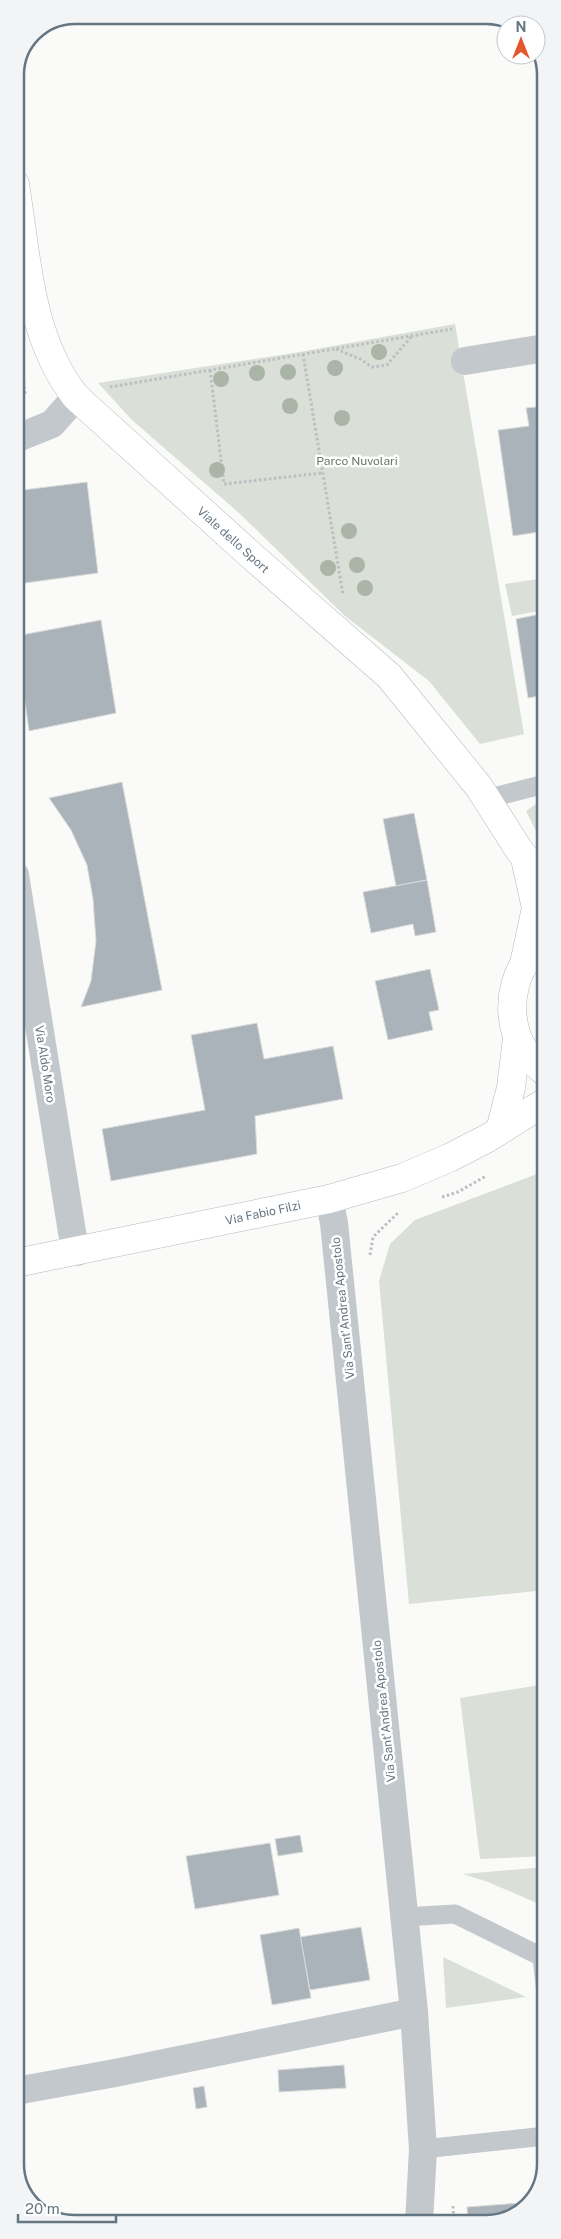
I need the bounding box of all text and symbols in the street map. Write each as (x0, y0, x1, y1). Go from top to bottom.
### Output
north arrow (496, 15, 546, 65)
text: N (516, 19, 526, 35)
park label: Parco Nuvolari (316, 454, 398, 468)
street label: Viale dello Sport (194, 504, 272, 576)
street label: Via Aldo Moro (32, 1024, 58, 1104)
street label: Via Fabio Filzi (224, 1198, 302, 1228)
street label: Via Sant'Andrea Apostolo (329, 1236, 357, 1380)
street label: Via Sant'Andrea Apostolo (370, 1639, 398, 1783)
scale bar (18, 2192, 115, 2224)
text: 20 m (25, 2200, 60, 2217)

